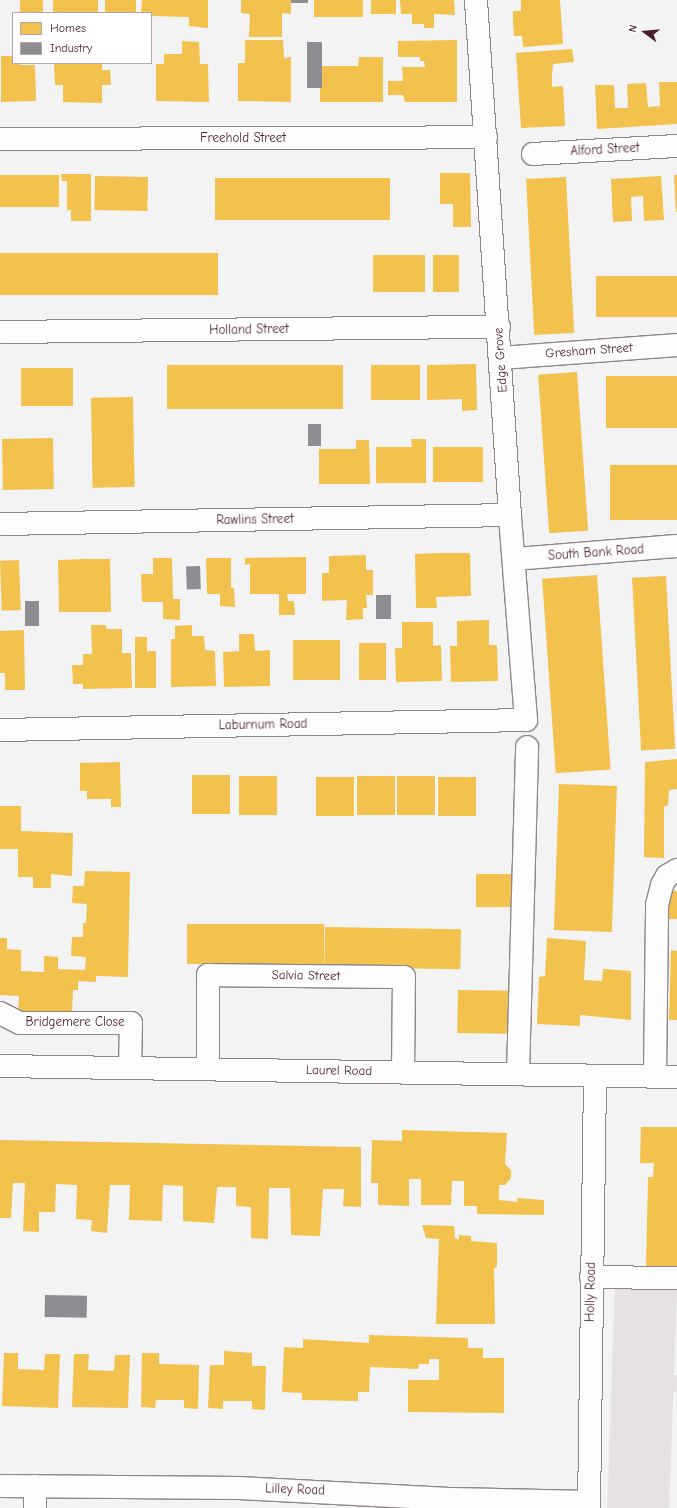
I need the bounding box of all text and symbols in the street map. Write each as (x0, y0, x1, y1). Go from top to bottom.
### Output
legend (12, 12, 152, 64)
north arrow (625, 12, 665, 52)
text: Homes (50, 21, 86, 35)
text: N (626, 23, 640, 34)
text: Industry (50, 41, 92, 55)
street label: Freehold Street (200, 130, 286, 146)
street label: Alford Street (570, 140, 640, 160)
street label: Holland Street (209, 322, 289, 338)
street label: Edge Grove (491, 327, 511, 393)
street label: Gresham Street (545, 340, 633, 362)
street label: Rawlins Street (216, 512, 294, 528)
street label: South Bank Road (547, 542, 645, 564)
street label: Laburnum Road (219, 716, 307, 734)
street label: Salvia Street (272, 968, 340, 984)
street label: Bridgemere Close (26, 1014, 124, 1030)
street label: Laurel Road (306, 1063, 372, 1079)
street label: Holly Road (583, 1262, 599, 1322)
street label: Lilley Road (265, 1481, 325, 1499)

